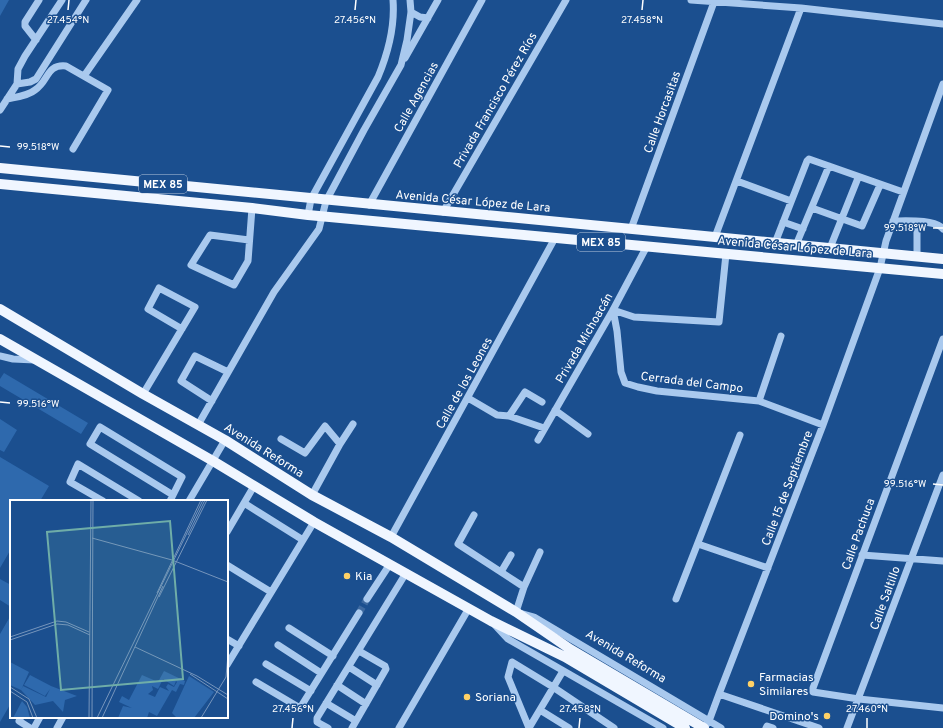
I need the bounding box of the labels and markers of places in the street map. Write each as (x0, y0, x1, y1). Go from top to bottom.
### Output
place label: Kia (355, 569, 372, 585)
marker: Kia (342, 571, 352, 581)
place label: Farmacias Similares (759, 670, 814, 700)
marker: Farmacias Similares (746, 679, 756, 689)
place label: Soriana (475, 690, 516, 706)
marker: Soriana (462, 692, 472, 702)
place label: Domino's (769, 709, 819, 725)
marker: Domino's (822, 711, 832, 721)

